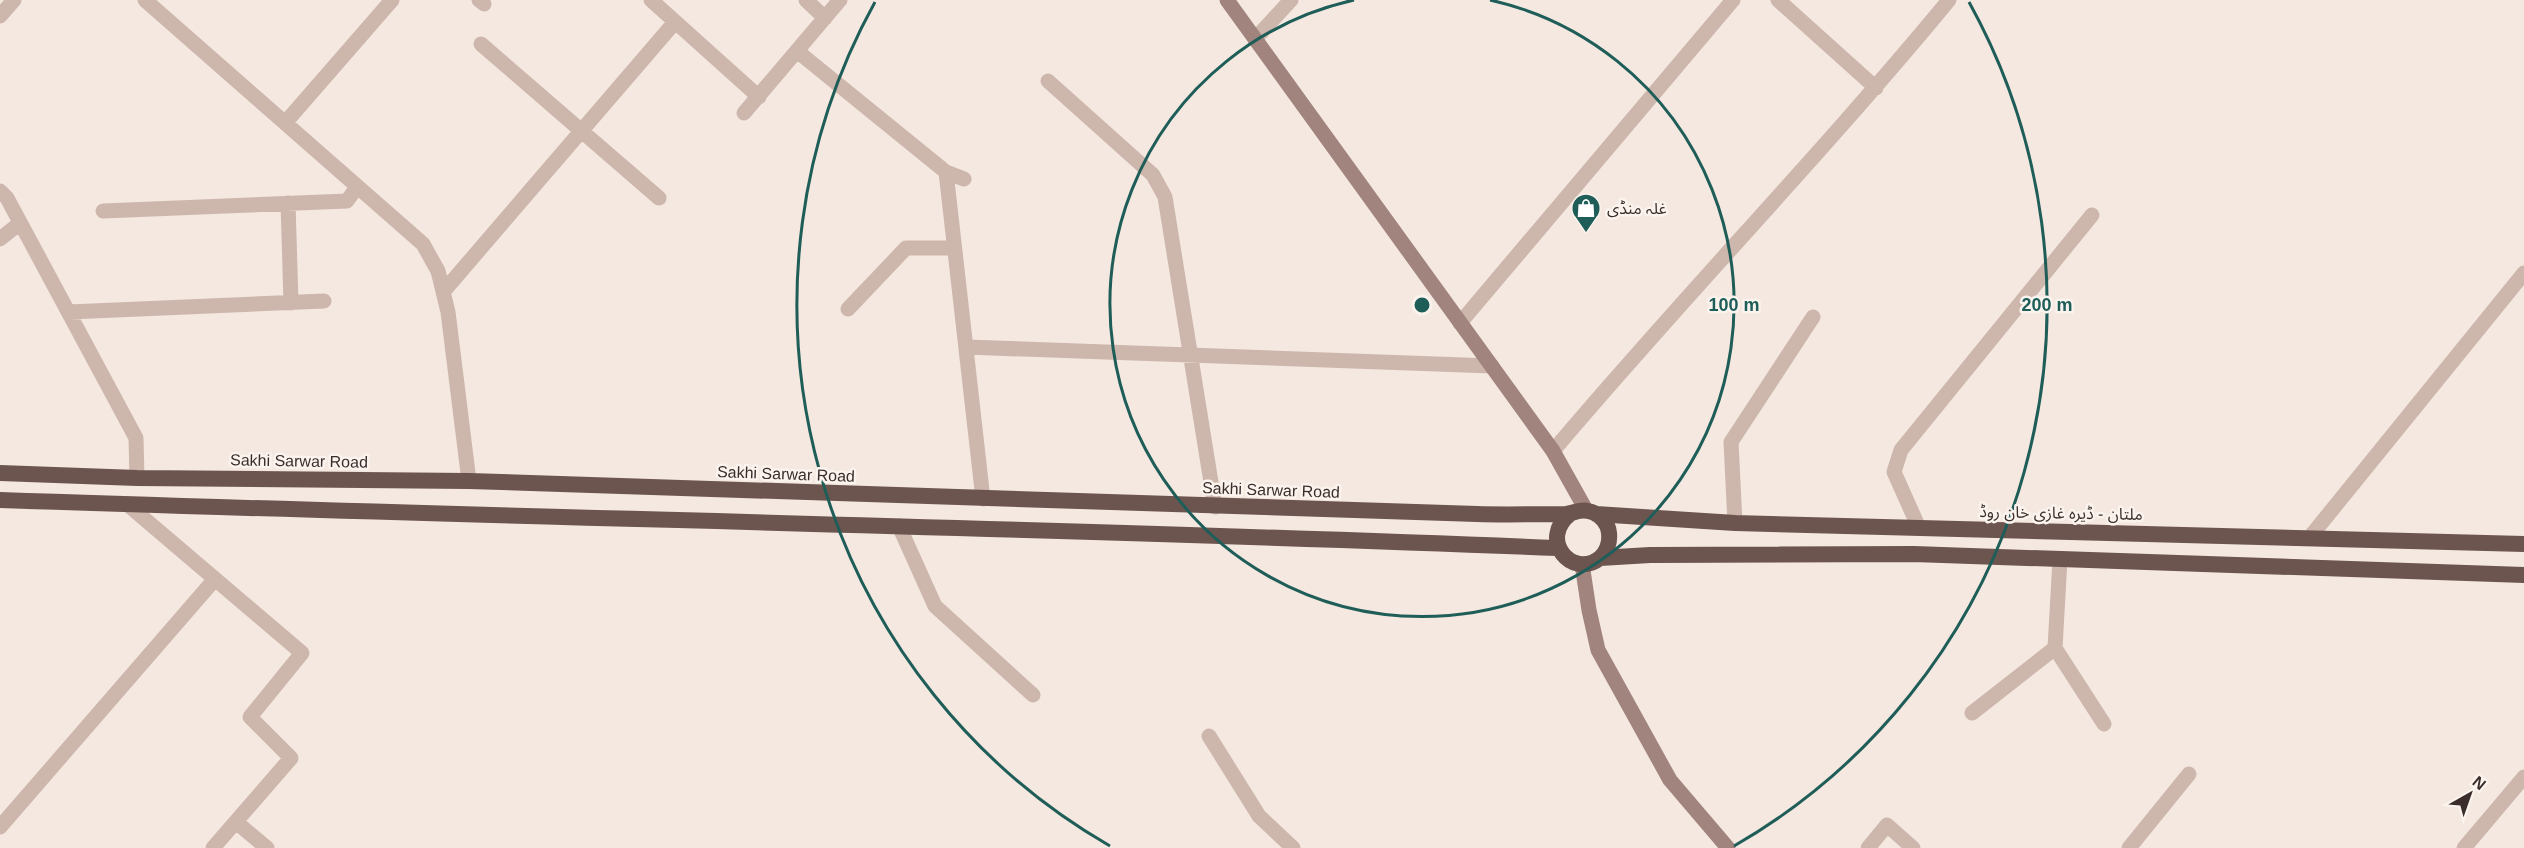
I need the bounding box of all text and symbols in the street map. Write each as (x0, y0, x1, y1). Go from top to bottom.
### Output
shop icon: غلہ منڈی (1570, 192, 1602, 234)
place label: غلہ منڈی (1607, 199, 1667, 218)
centre of rings (1412, 295, 1432, 315)
text: 100 m (1708, 295, 1760, 315)
text: 200 m (2021, 295, 2073, 315)
street label: Sakhi Sarwar Road (230, 451, 368, 471)
street label: Sakhi Sarwar Road (717, 463, 855, 485)
street label: Sakhi Sarwar Road (1202, 479, 1340, 501)
street label: ملتان - ڈیرہ غازی خان روڈ (1979, 503, 2143, 524)
north arrow (2440, 764, 2500, 824)
text: N (2469, 773, 2489, 793)

